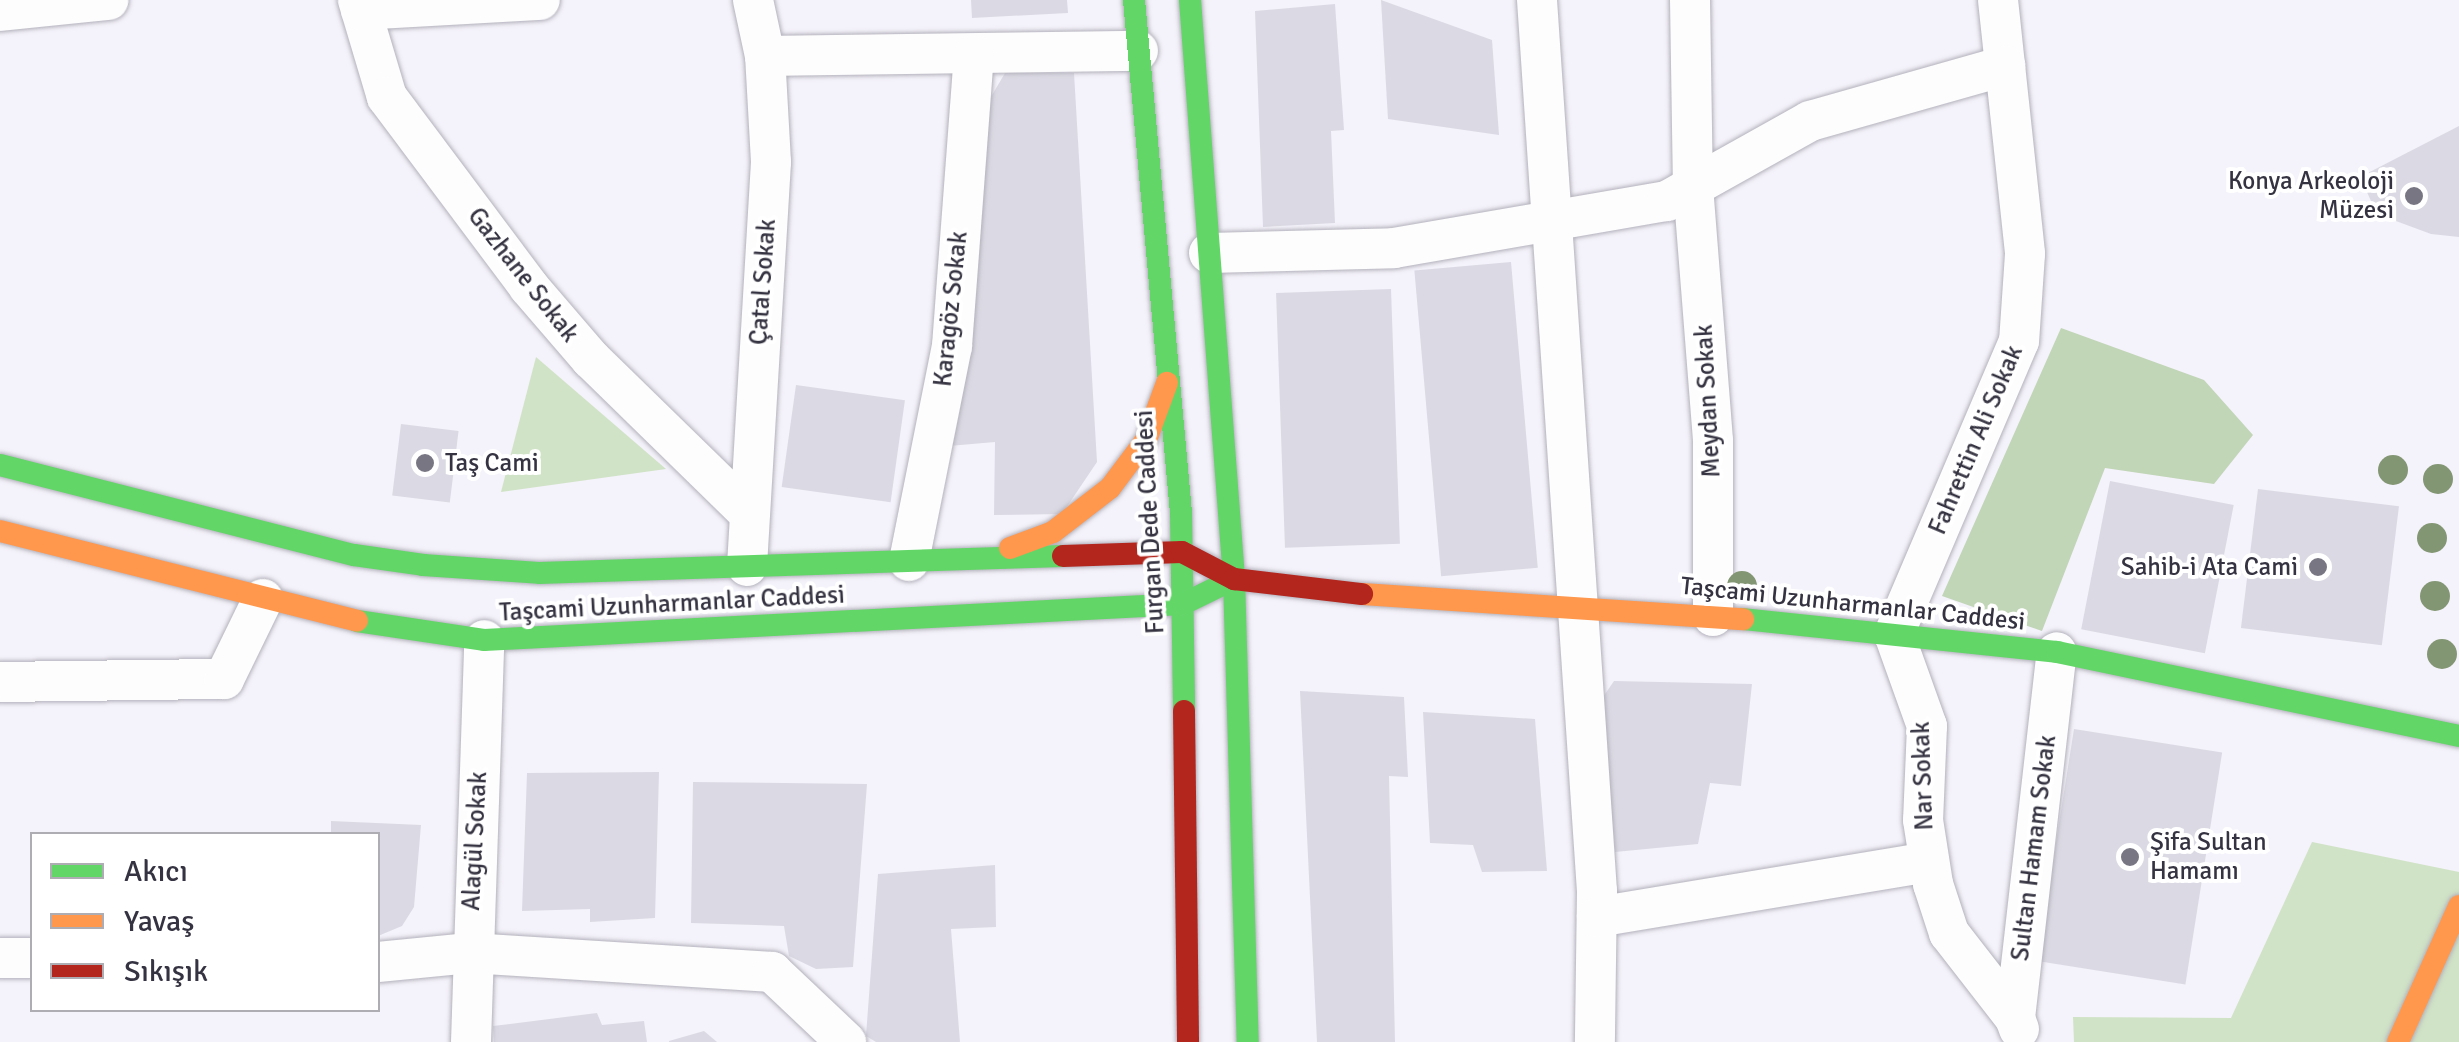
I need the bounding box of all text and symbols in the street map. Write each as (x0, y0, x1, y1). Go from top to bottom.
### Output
place label: Konya Arkeoloji Müzesi (2228, 167, 2394, 226)
marker: Konya Arkeoloji Müzesi (2403, 185, 2425, 207)
street label: Gazhane Sokak (461, 202, 585, 348)
street label: Çatal Sokak (744, 218, 782, 346)
street label: Karagöz Sokak (928, 230, 974, 388)
street label: Meydan Sokak (1689, 324, 1727, 478)
street label: Fahrettin Ali Sokak (1923, 341, 2029, 539)
street label: Furgan Dede Caddesi (1129, 409, 1171, 635)
place label: Taş Cami (445, 448, 539, 478)
marker: Taş Cami (414, 452, 436, 474)
place label: Sahib-i Ata Cami (2121, 552, 2298, 582)
marker: Sahib-i Ata Cami (2307, 556, 2329, 578)
street label: Taşcami Uzunharmanlar Caddesi (1679, 571, 2027, 637)
street label: Taşcami Uzunharmanlar Caddesi (498, 580, 846, 628)
street label: Nar Sokak (1906, 721, 1940, 831)
street label: Sultan Hamam Sokak (2005, 733, 2063, 963)
street label: Alagül Sokak (456, 771, 494, 911)
place label: Şifa Sultan Hamamı (2150, 828, 2267, 887)
legend (30, 832, 380, 1012)
marker: Şifa Sultan Hamamı (2119, 846, 2141, 868)
text: Akıcı (124, 853, 188, 890)
text: Yavaş (124, 903, 194, 940)
text: Sıkışık (124, 953, 208, 990)

